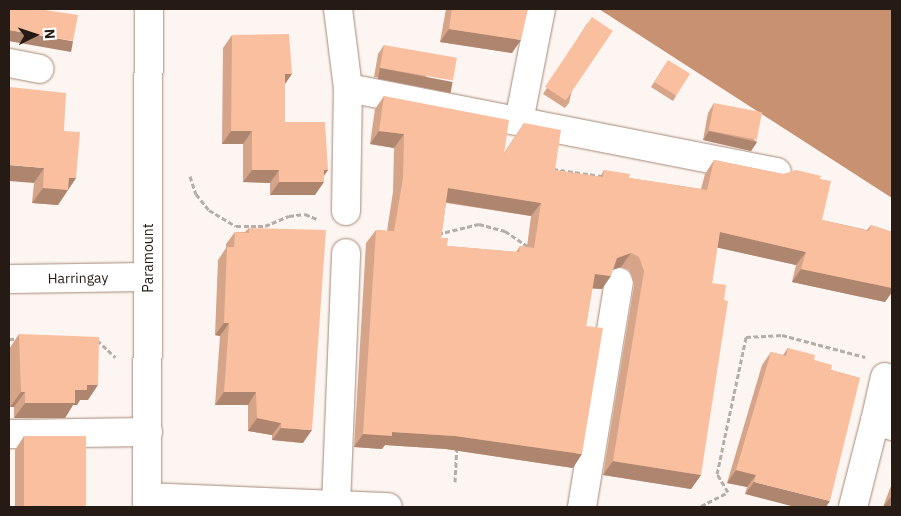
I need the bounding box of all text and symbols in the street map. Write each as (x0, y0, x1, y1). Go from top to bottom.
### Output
north arrow (10, 10, 60, 60)
text: N (41, 28, 59, 40)
street label: Paramount (140, 223, 156, 293)
street label: Harringay (47, 269, 109, 287)

